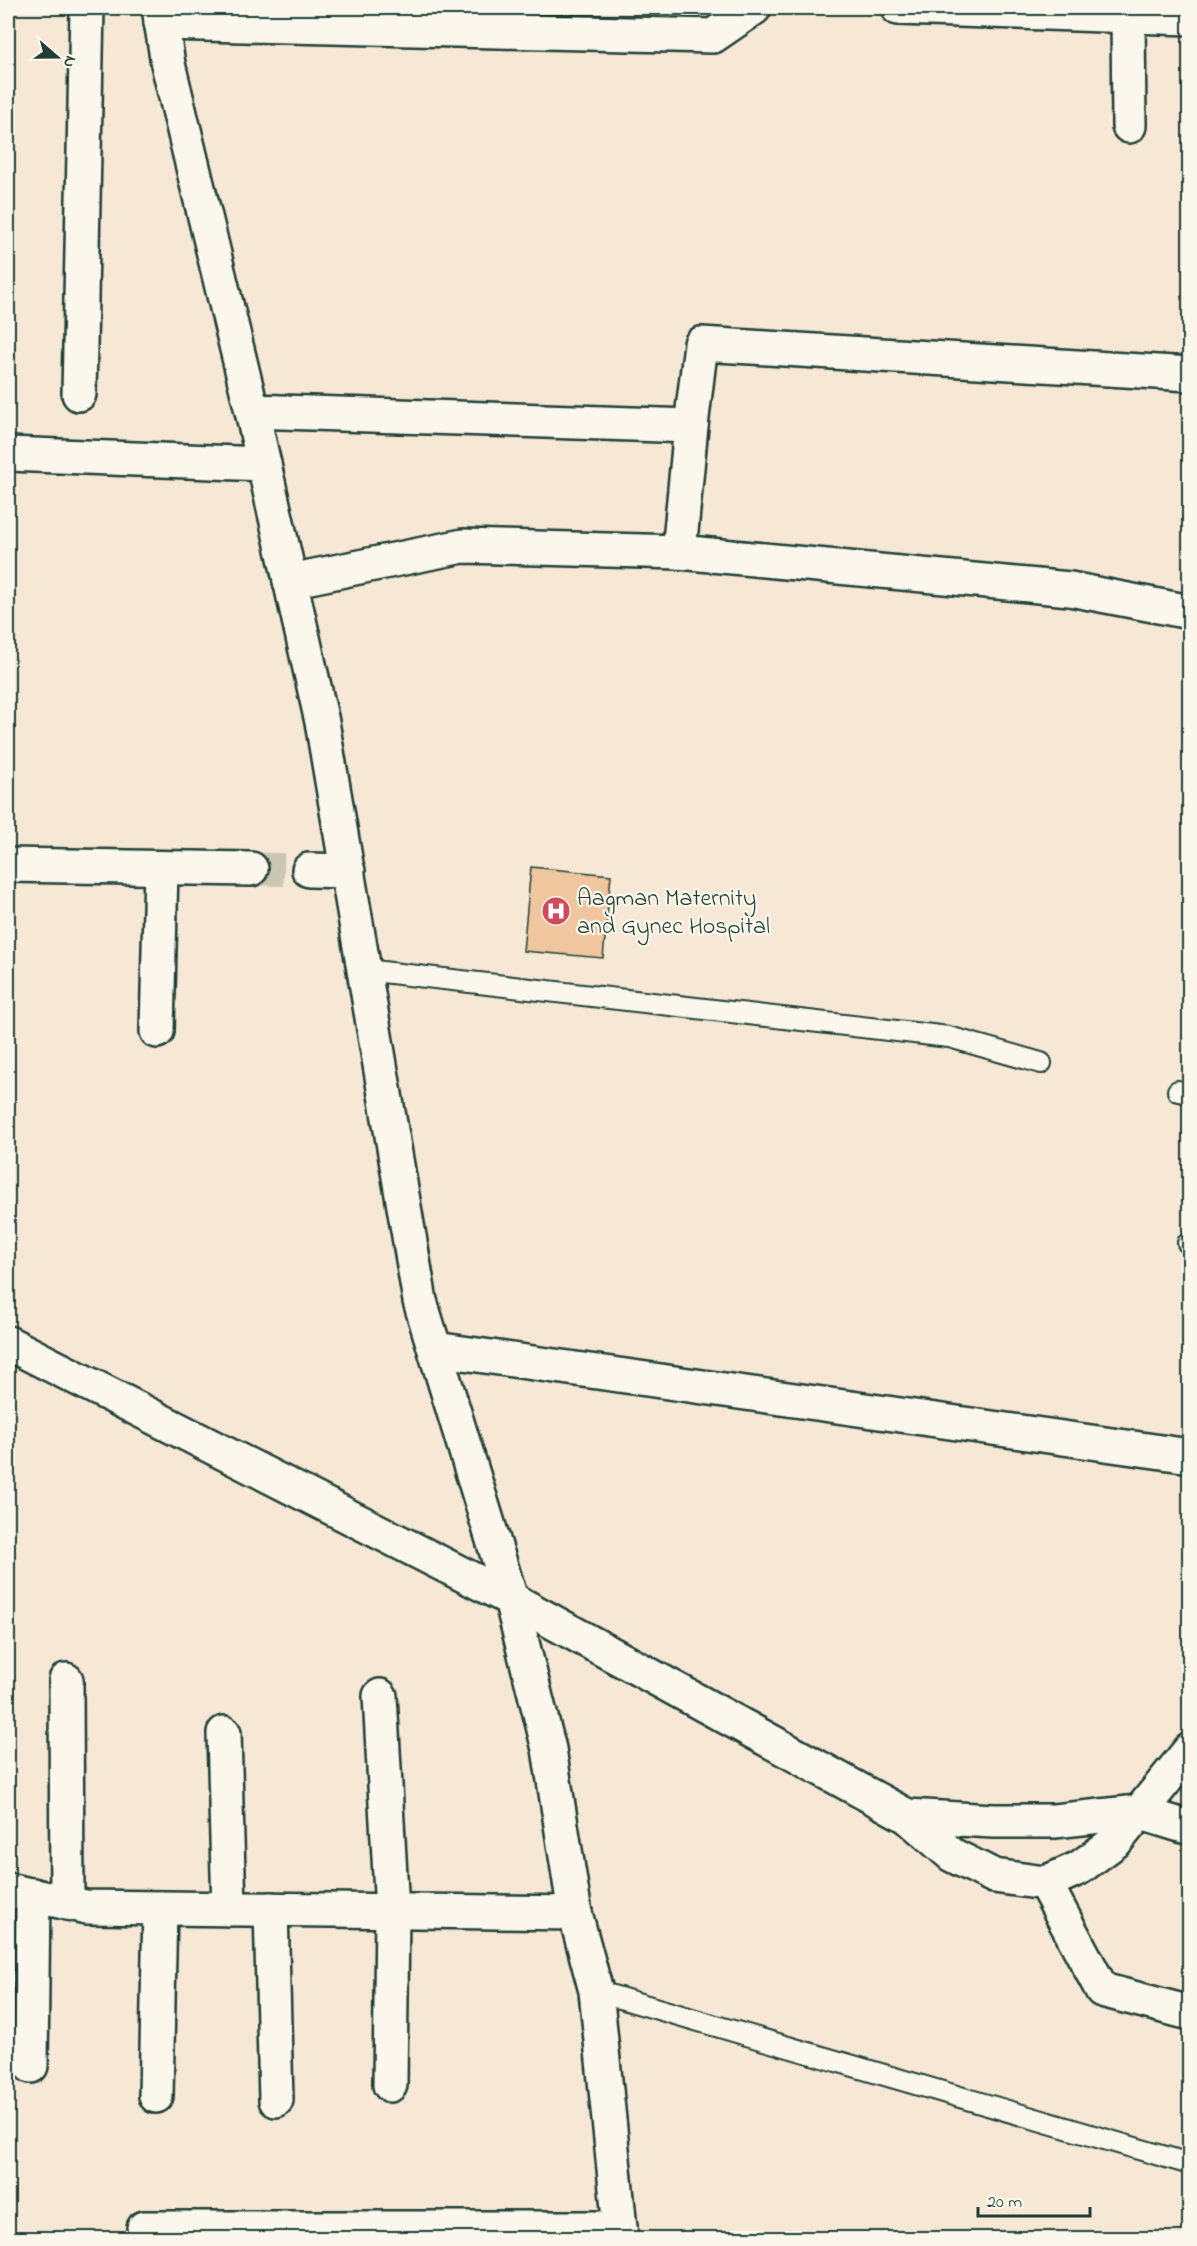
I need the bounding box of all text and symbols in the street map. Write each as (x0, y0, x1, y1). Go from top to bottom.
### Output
north arrow (27, 27, 87, 87)
text: N (56, 52, 82, 71)
place label: Aagman Maternity and Gynec Hospital (577, 882, 770, 946)
hospital icon: Aagman Maternity and Gynec Hospital (540, 895, 572, 927)
scale bar (978, 2180, 1090, 2218)
text: 20 m (987, 2190, 1022, 2216)

